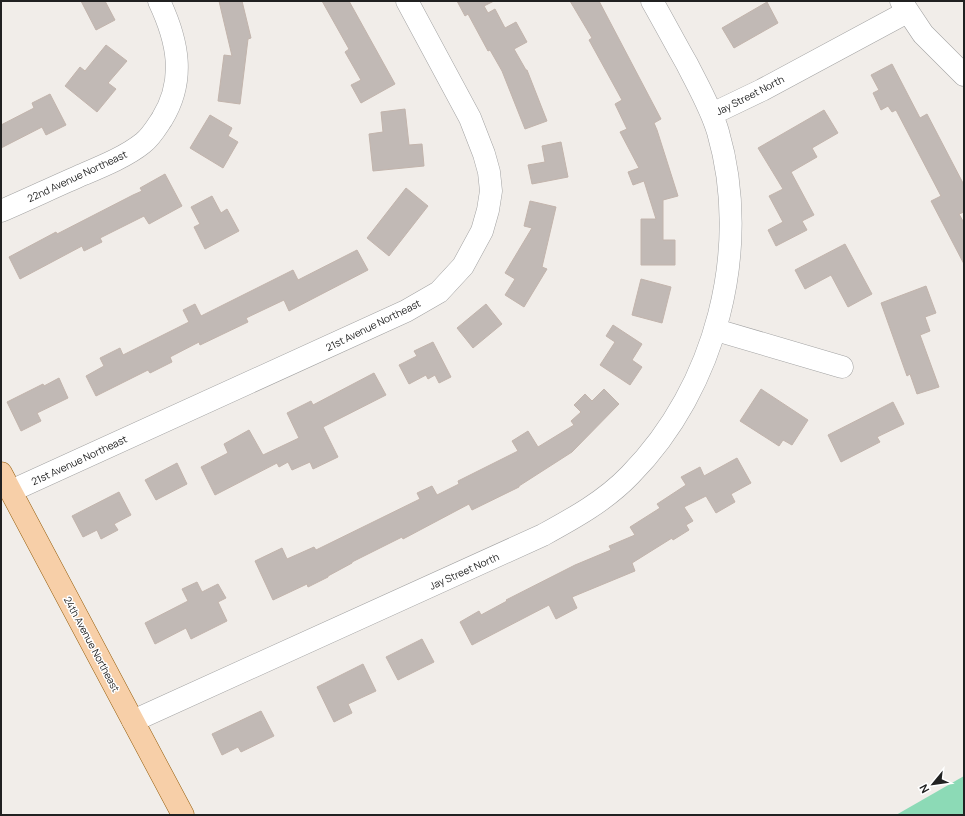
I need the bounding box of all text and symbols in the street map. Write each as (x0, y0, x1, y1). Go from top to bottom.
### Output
street label: Jay Street North (713, 72, 787, 118)
street label: 22nd Avenue Northeast (25, 147, 129, 205)
street label: 21st Avenue Northeast (323, 296, 423, 354)
street label: 21st Avenue Northeast (29, 432, 129, 488)
street label: Jay Street North (427, 549, 501, 593)
street label: 24th Avenue Northeast (61, 594, 123, 694)
north arrow (913, 764, 953, 804)
text: N (915, 782, 932, 796)

